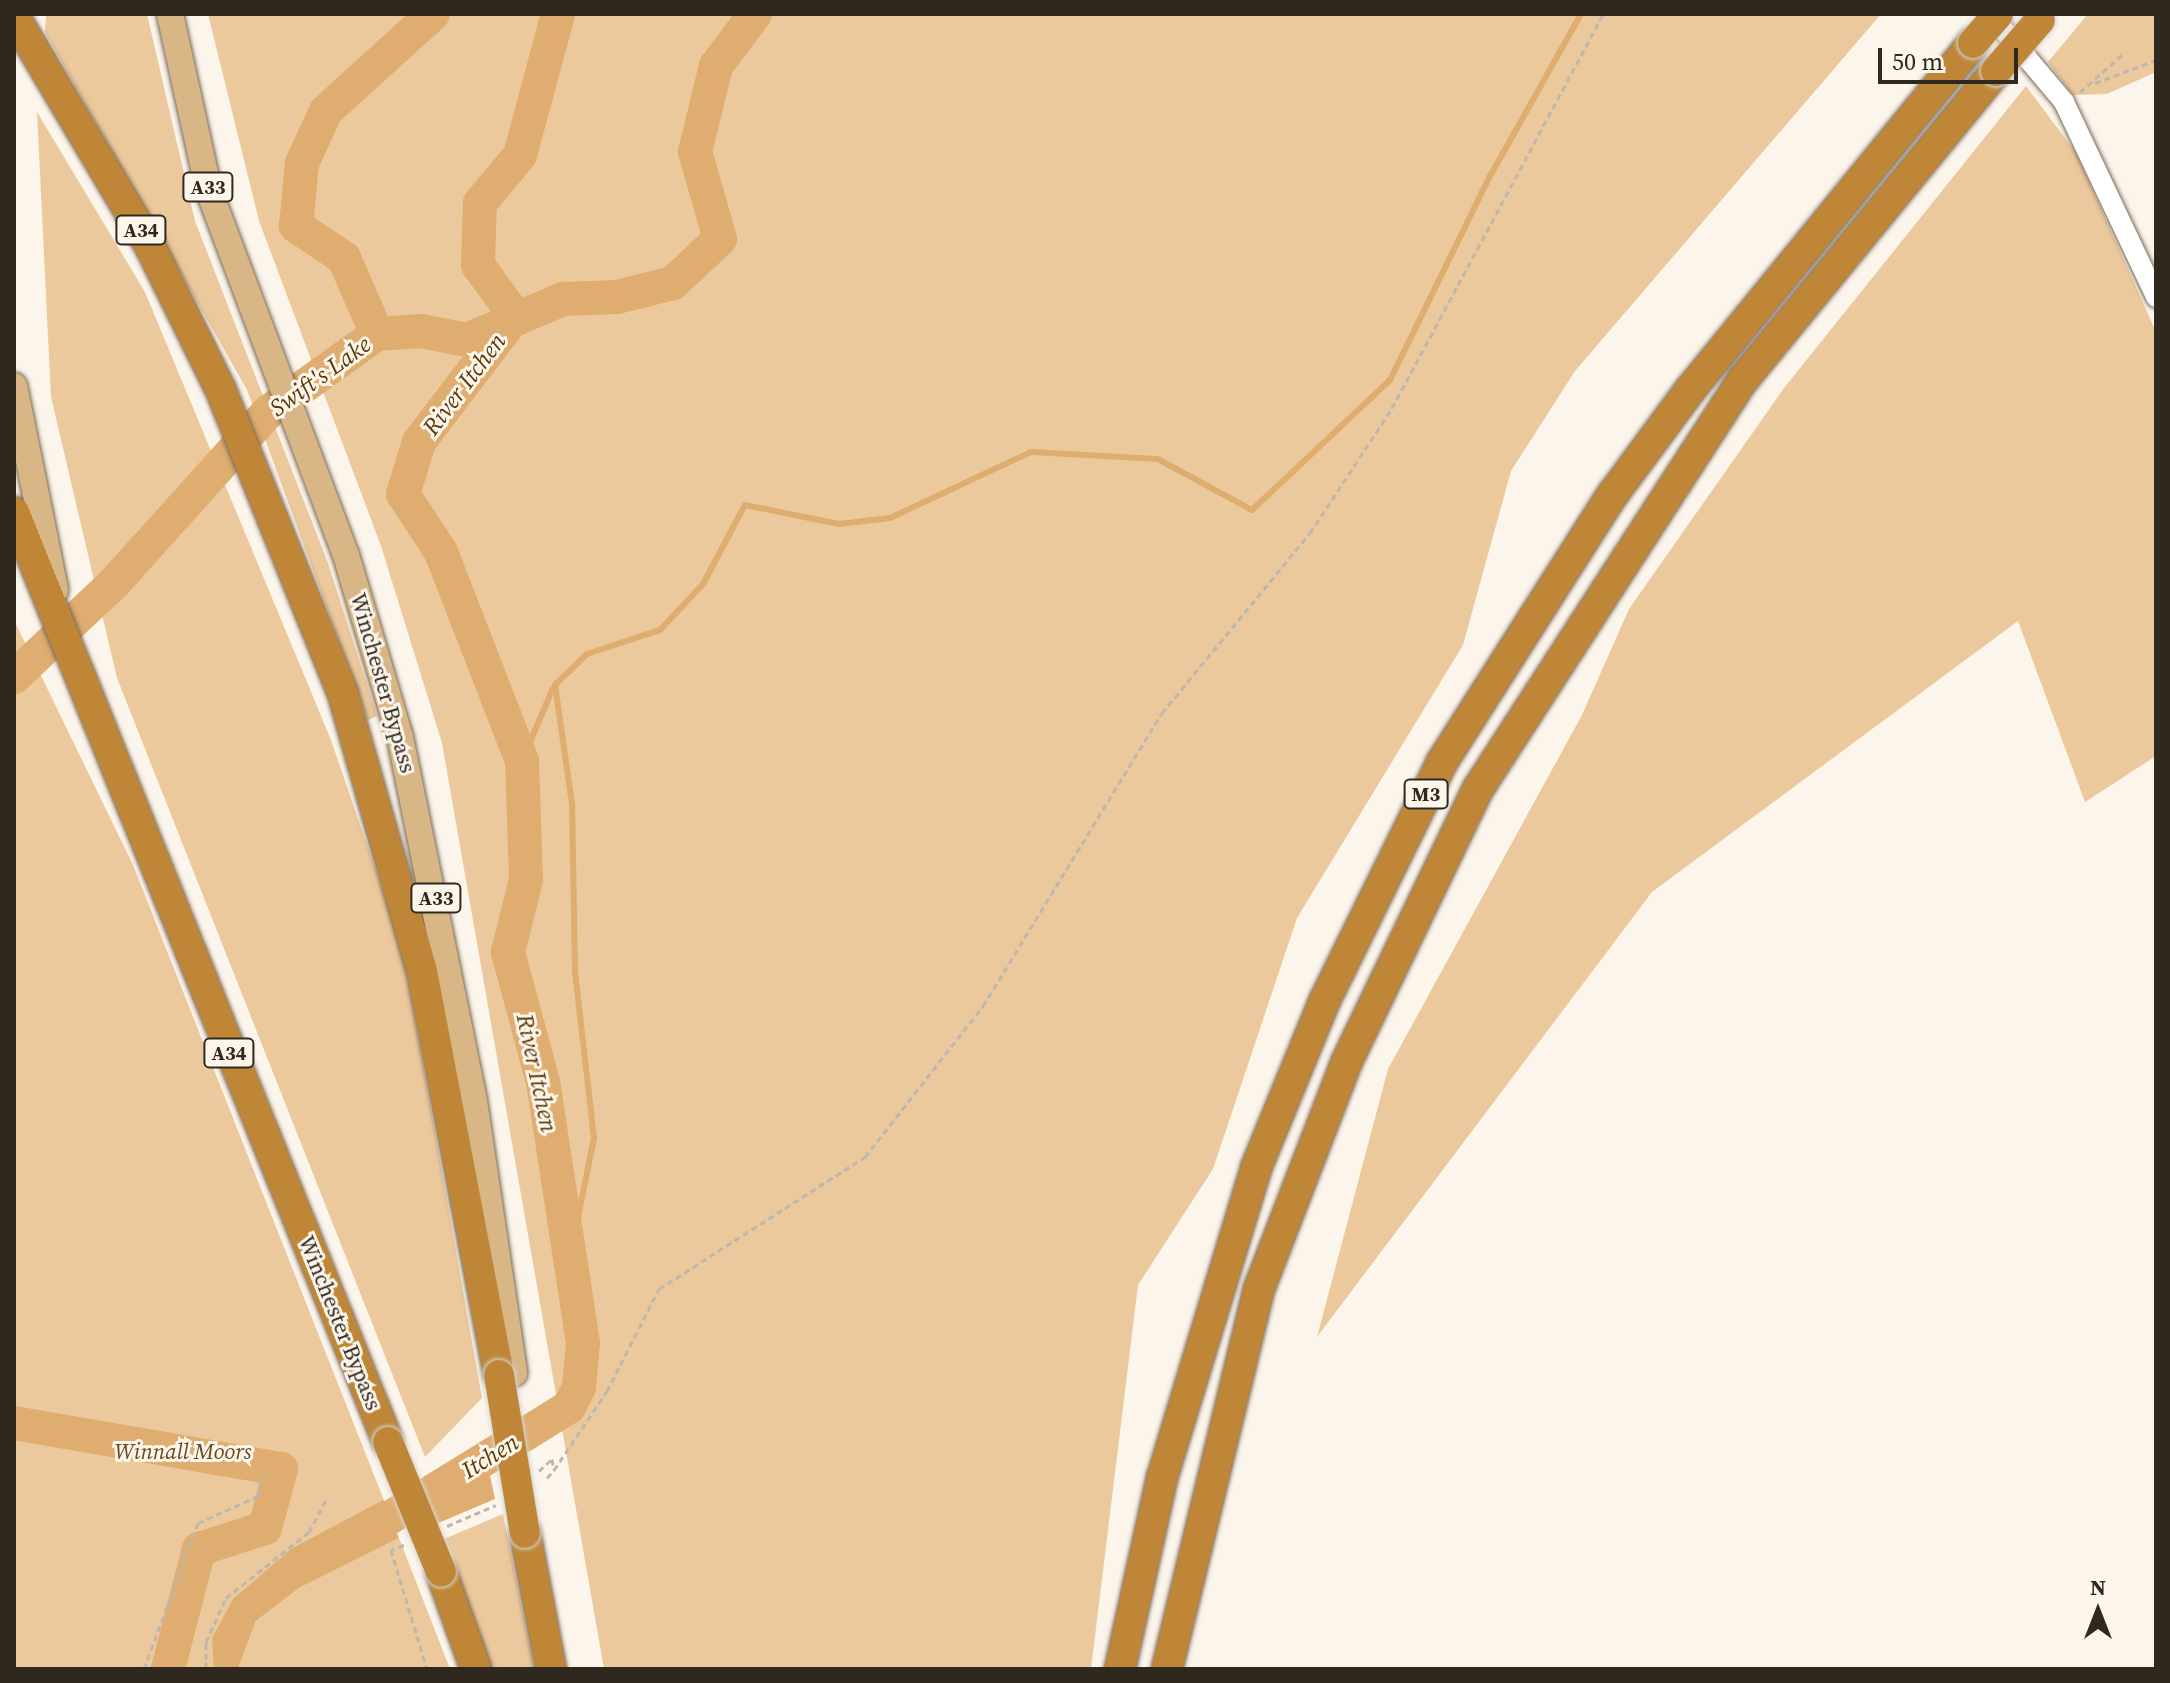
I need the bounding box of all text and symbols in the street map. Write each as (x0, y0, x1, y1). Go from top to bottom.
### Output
scale bar (1882, 32, 2022, 82)
text: 50 m (1892, 45, 1943, 78)
road number: A33 (182, 171, 234, 203)
road number: A34 (115, 214, 167, 246)
water label: River Itchen (416, 327, 512, 441)
water label: Swift's Lake (264, 330, 376, 422)
street label: Winchester Bypass (345, 590, 421, 776)
road number: M3 (1402, 778, 1450, 810)
road number: A33 (410, 882, 462, 914)
water label: River Itchen (510, 1011, 564, 1135)
road number: A34 (203, 1037, 255, 1069)
street label: Winchester Bypass (293, 1232, 387, 1414)
water label: Itchen (456, 1428, 524, 1484)
park label: Winnall Moors (115, 1439, 251, 1465)
north arrow (2058, 1571, 2138, 1651)
text: N (2090, 1572, 2106, 1602)

